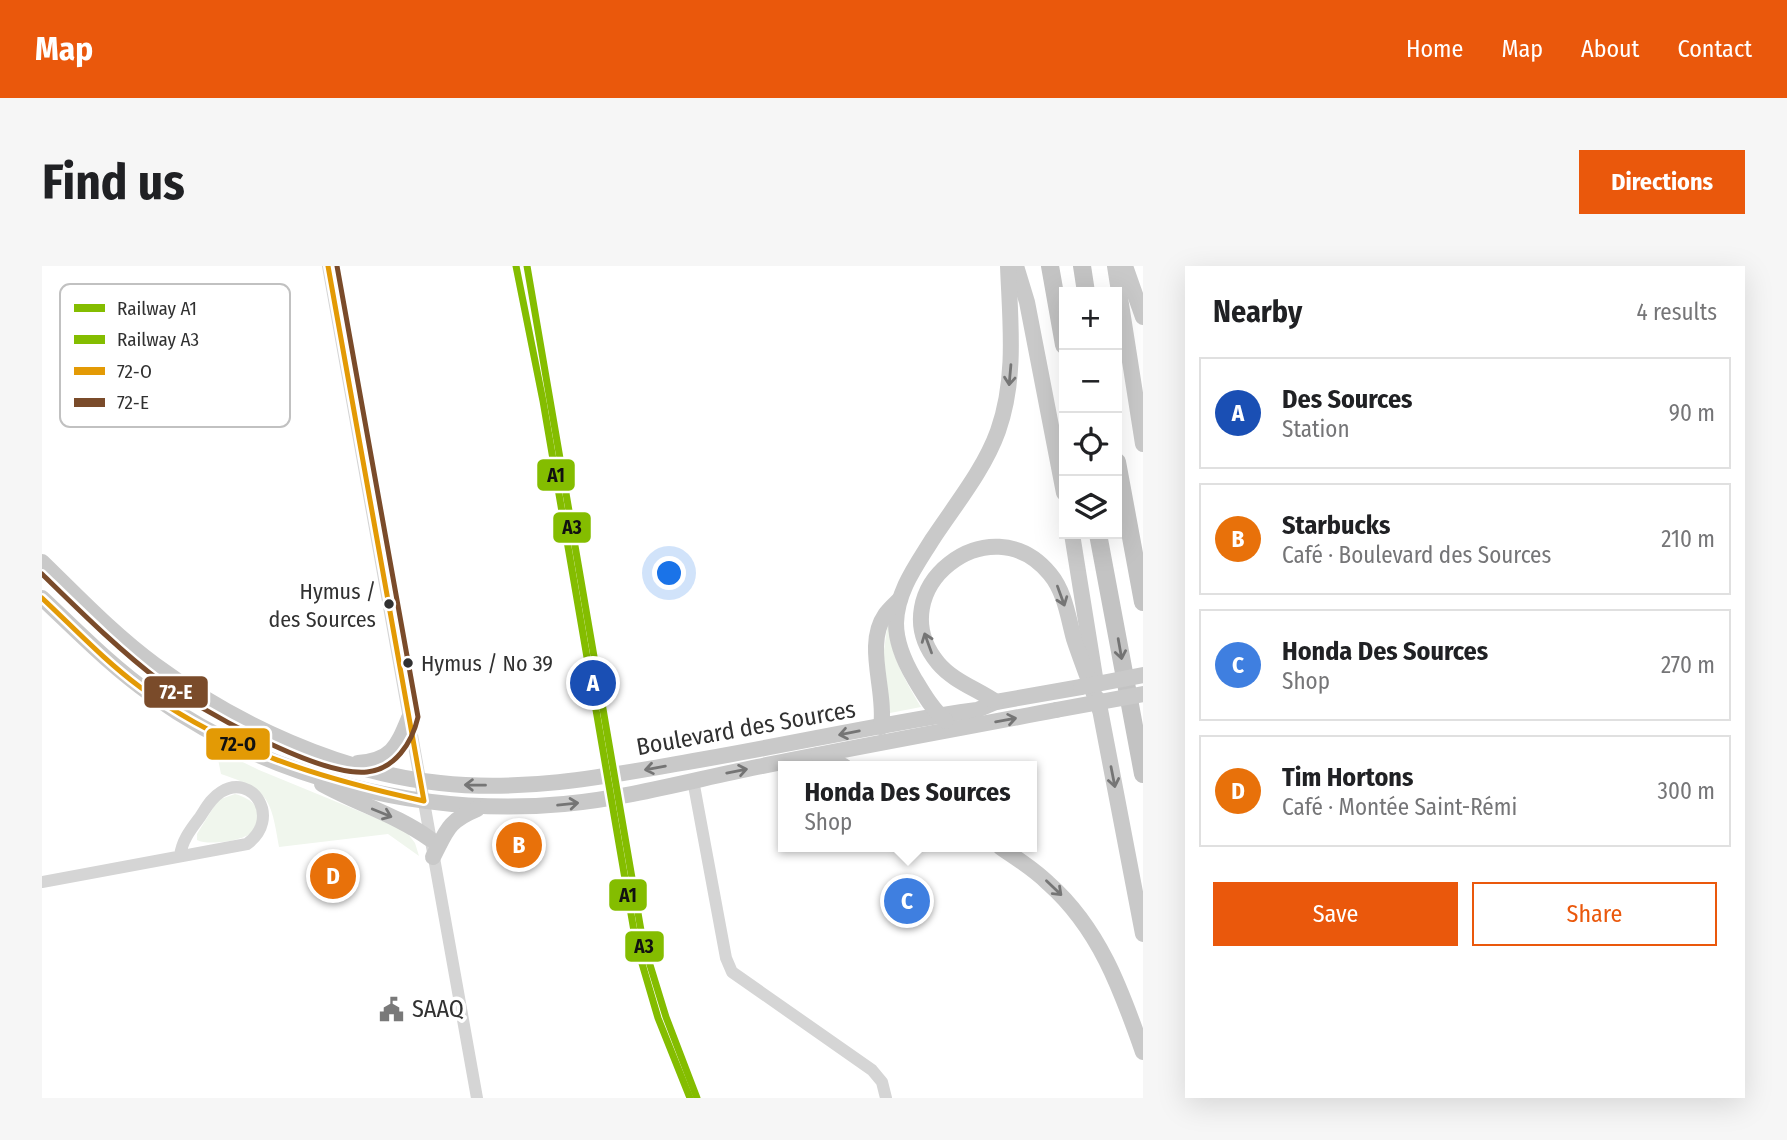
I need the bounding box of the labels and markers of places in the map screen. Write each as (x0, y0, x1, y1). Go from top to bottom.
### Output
place label: Hymus / des Sources (268, 578, 376, 633)
marker: Hymus / des Sources (382, 597, 396, 611)
place label: Hymus / No 39 (421, 650, 553, 677)
marker: Hymus / No 39 (401, 656, 415, 670)
pin: A (570, 657, 616, 709)
pin: B (496, 819, 542, 871)
pin: D (310, 850, 356, 902)
pin: C (884, 875, 930, 927)
public building icon: SAAQ (378, 995, 406, 1023)
place label: SAAQ (412, 995, 464, 1023)

